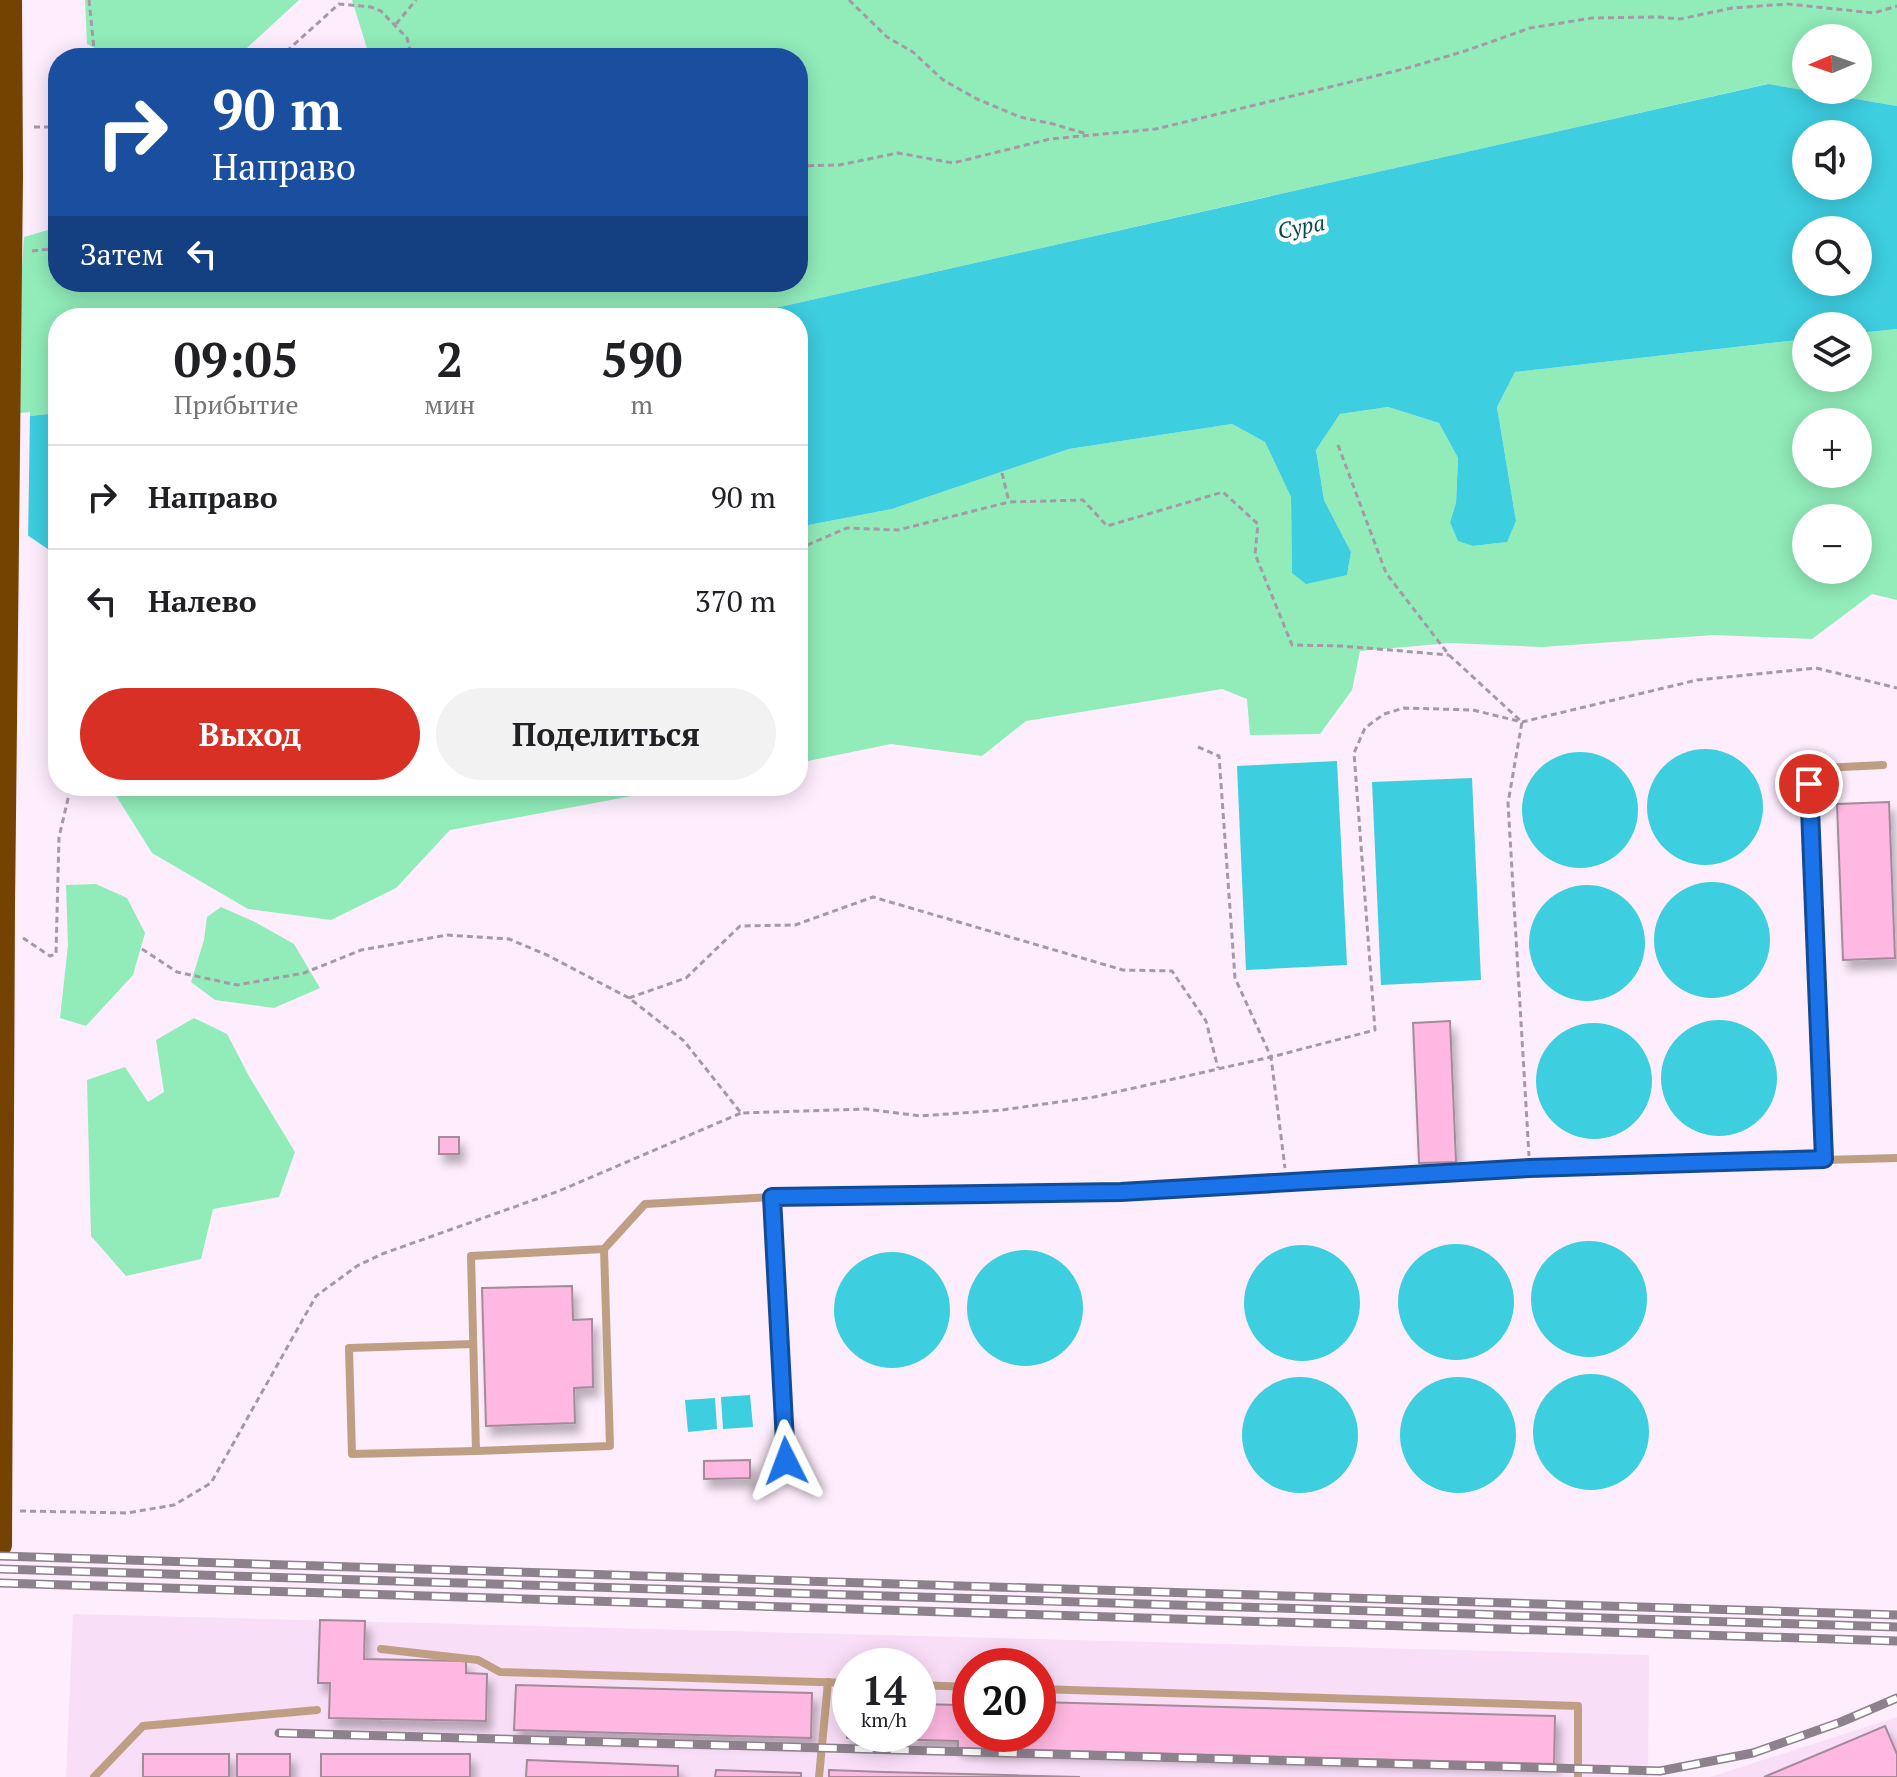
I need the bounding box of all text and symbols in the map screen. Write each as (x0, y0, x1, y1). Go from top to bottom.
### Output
north arrow (1792, 24, 1872, 104)
map controls (1792, 24, 1872, 584)
text: 90 m (212, 72, 342, 146)
icon: right (80, 80, 184, 184)
button: sound (1792, 120, 1872, 200)
text: Направо (212, 143, 356, 190)
water label: Сура (1275, 207, 1327, 245)
button: search (1792, 216, 1872, 296)
icon: left (180, 232, 224, 276)
text: Затем (80, 234, 164, 274)
button: layers (1792, 312, 1872, 392)
text: 09:05 (174, 327, 299, 391)
text: 2 (436, 327, 463, 391)
text: 590 (601, 327, 682, 391)
text: Прибытие (174, 387, 298, 421)
text: мин (424, 387, 475, 421)
text: m (630, 387, 653, 421)
button: + (1792, 408, 1872, 488)
icon: right (80, 475, 124, 519)
text: Направо (148, 477, 278, 517)
text: 90 m (711, 477, 776, 517)
button: − (1792, 504, 1872, 584)
icon: left (80, 579, 124, 623)
text: Налево (148, 581, 257, 621)
text: 370 m (695, 581, 776, 621)
button: Выход (80, 688, 420, 780)
button: Поделиться (436, 688, 776, 780)
pin (1775, 750, 1843, 818)
icon: arrive (1787, 762, 1831, 806)
position arrow (744, 1419, 828, 1503)
speed limit sign: 20 (952, 1648, 1056, 1752)
text: 14 (861, 1663, 907, 1716)
text: km/h (861, 1706, 907, 1733)

